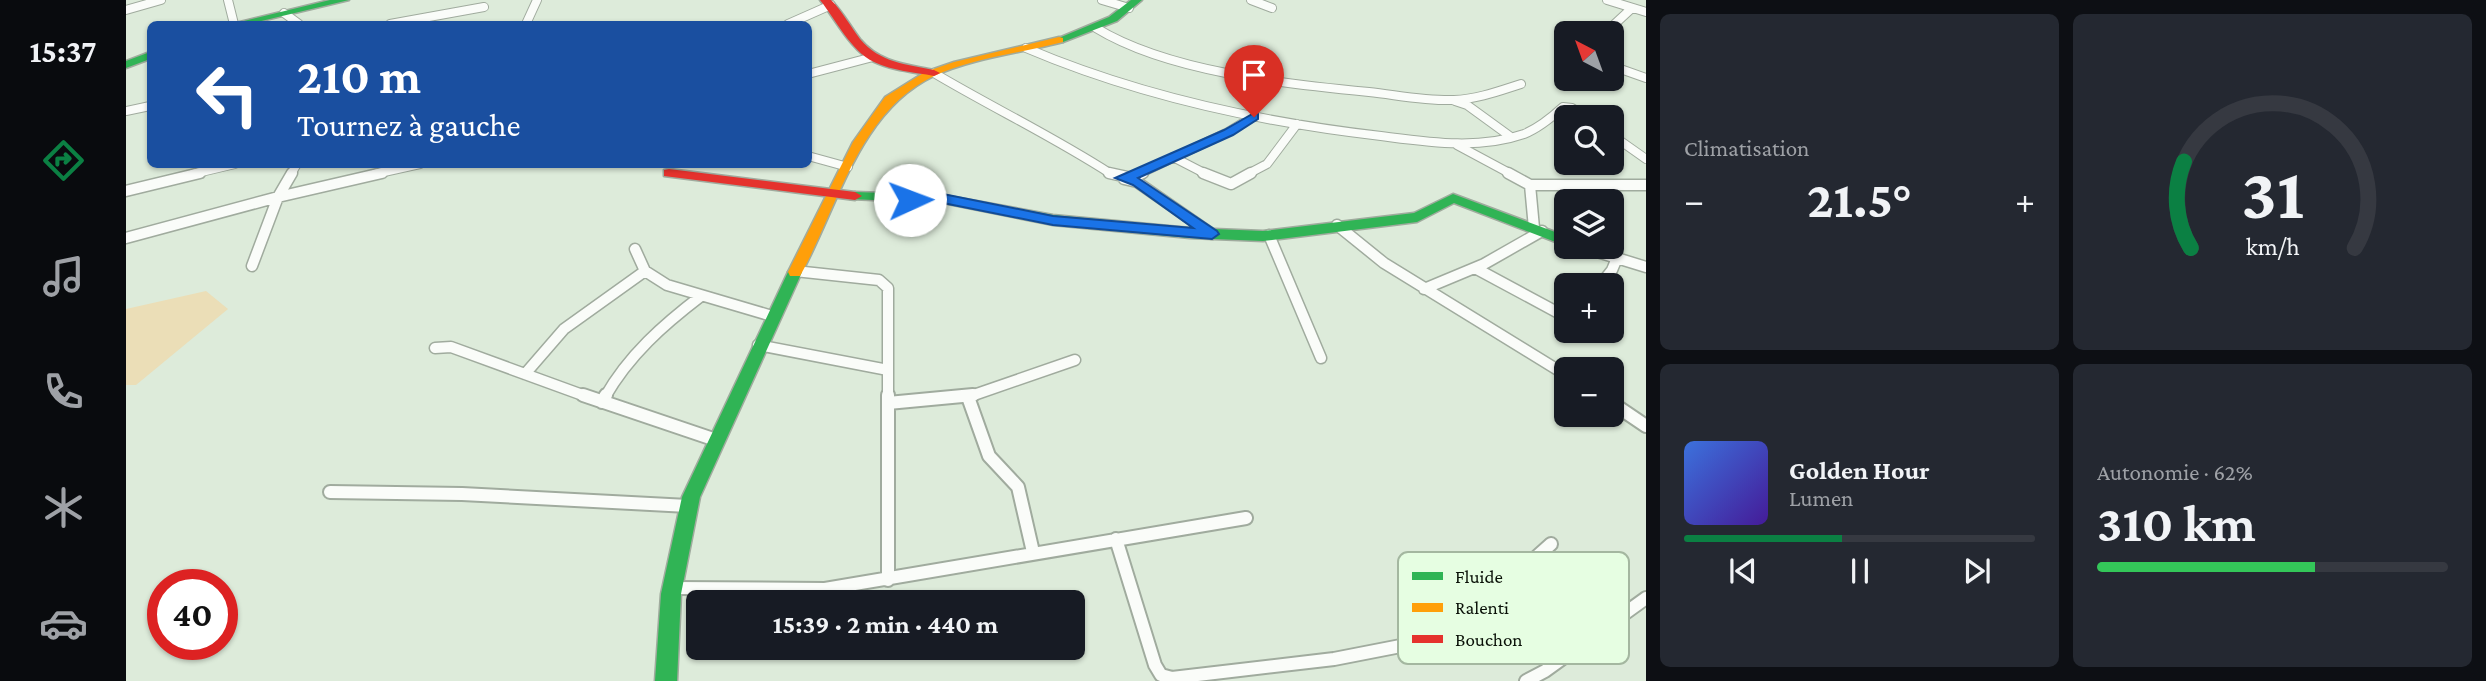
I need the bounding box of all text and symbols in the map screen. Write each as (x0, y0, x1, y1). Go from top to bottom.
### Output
north arrow (1554, 21, 1624, 91)
map controls (1554, 21, 1624, 427)
text: 15:37 (29, 33, 97, 69)
pin (1224, 45, 1284, 117)
icon: left (182, 49, 273, 140)
text: 210 m (297, 49, 421, 104)
icon: arrive (1235, 56, 1273, 94)
button: search (1554, 105, 1624, 175)
text: Tournez à gauche (297, 107, 520, 143)
text: Climatisation (1684, 135, 1809, 161)
icon: directions (39, 136, 88, 185)
text: 31 (2241, 153, 2304, 234)
position arrow (873, 163, 947, 237)
text: 21.5° (1807, 170, 1912, 228)
text: − (1684, 179, 1704, 221)
text: + (2015, 179, 2035, 221)
button: layers (1554, 189, 1624, 259)
text: km/h (2246, 233, 2299, 260)
icon: music (39, 252, 88, 301)
button: + (1554, 273, 1624, 343)
button: − (1554, 357, 1624, 427)
icon: phone (39, 367, 88, 416)
text: Golden Hour (1789, 456, 1930, 485)
text: Autonomie · 62% (2097, 459, 2253, 485)
icon: climate (39, 483, 88, 532)
text: Lumen (1789, 485, 1853, 511)
text: 310 km (2097, 494, 2256, 552)
legend (1398, 552, 1629, 664)
icon: previous (1724, 552, 1762, 590)
icon: pause (1841, 552, 1879, 590)
icon: next (1958, 552, 1996, 590)
text: Fluide (1455, 566, 1503, 587)
speed limit sign: 40 (147, 569, 238, 660)
text: Ralenti (1455, 597, 1509, 618)
icon: car (39, 599, 88, 648)
text: 15:39 · 2 min · 440 m (773, 610, 998, 639)
text: Bouchon (1455, 629, 1523, 650)

